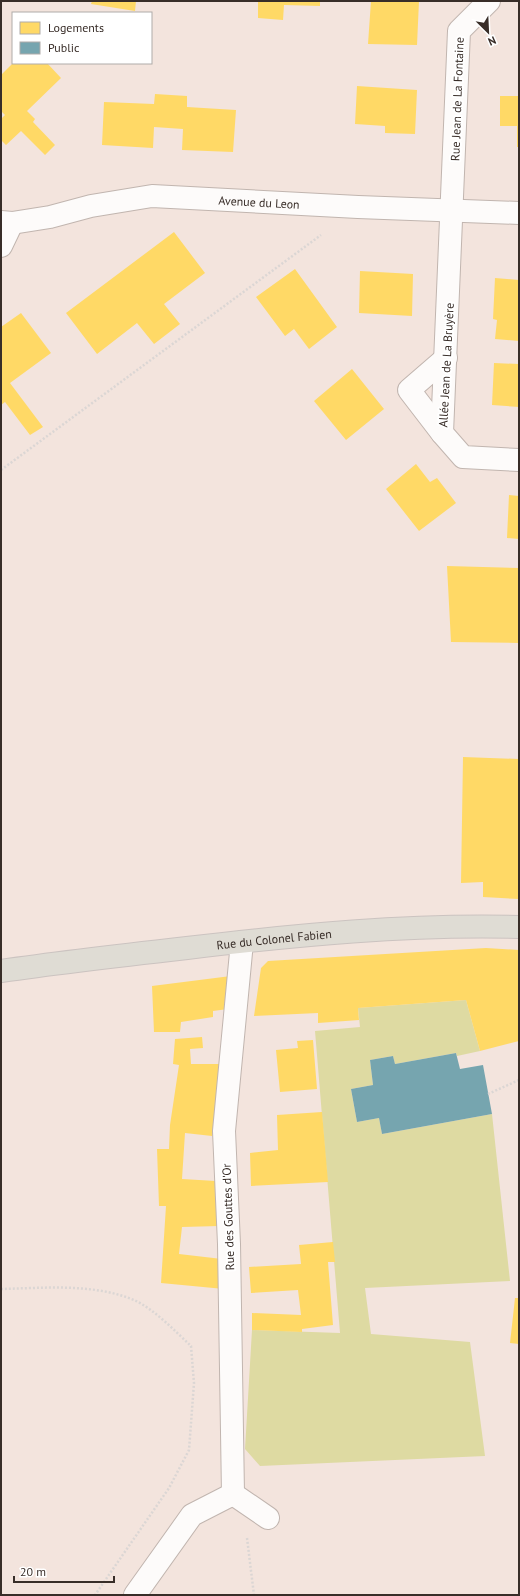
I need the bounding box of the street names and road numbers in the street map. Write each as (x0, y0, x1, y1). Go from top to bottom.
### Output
street label: Rue Jean de La Fontaine (447, 37, 467, 161)
street label: Avenue du Leon (218, 192, 300, 211)
street label: Allée Jean de La Bruyère (435, 302, 457, 428)
street label: Rue du Colonel Fabien (216, 926, 332, 952)
street label: Rue des Gouttes d'Or (219, 1163, 237, 1271)

